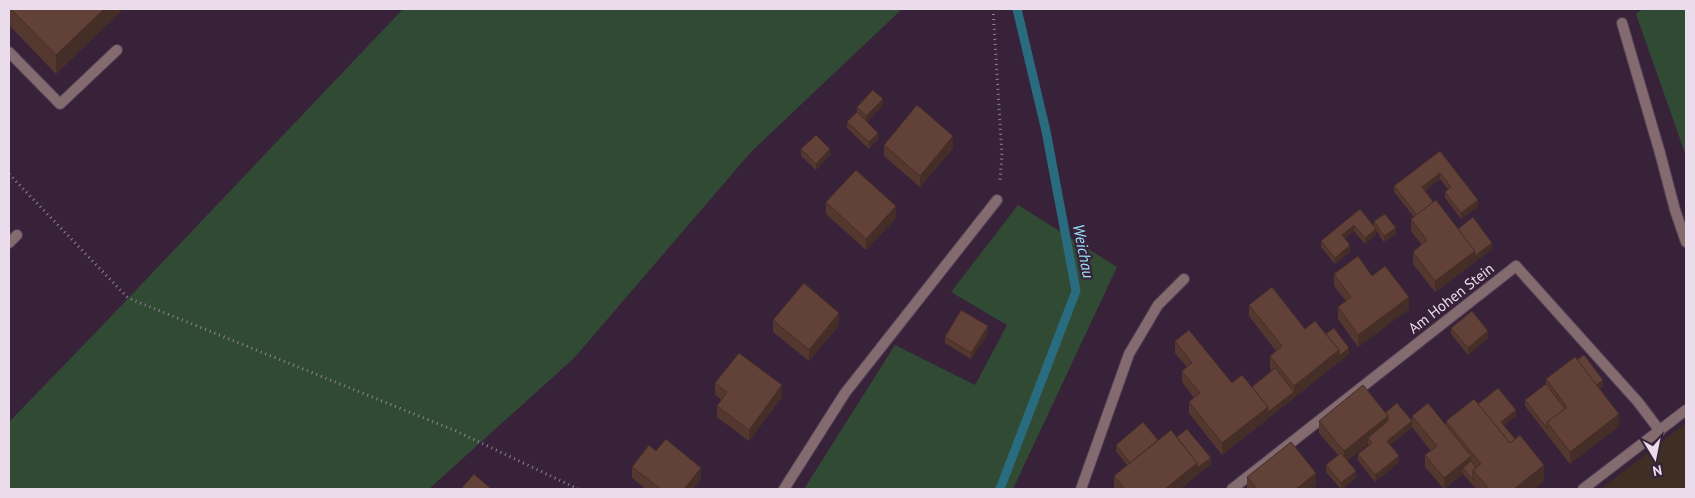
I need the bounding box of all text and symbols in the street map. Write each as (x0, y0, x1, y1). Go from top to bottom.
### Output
water label: Weichau (1069, 222, 1099, 280)
street label: Am Hohen Stein (1404, 259, 1498, 337)
north arrow (1630, 433, 1680, 483)
text: N (1651, 461, 1663, 480)

